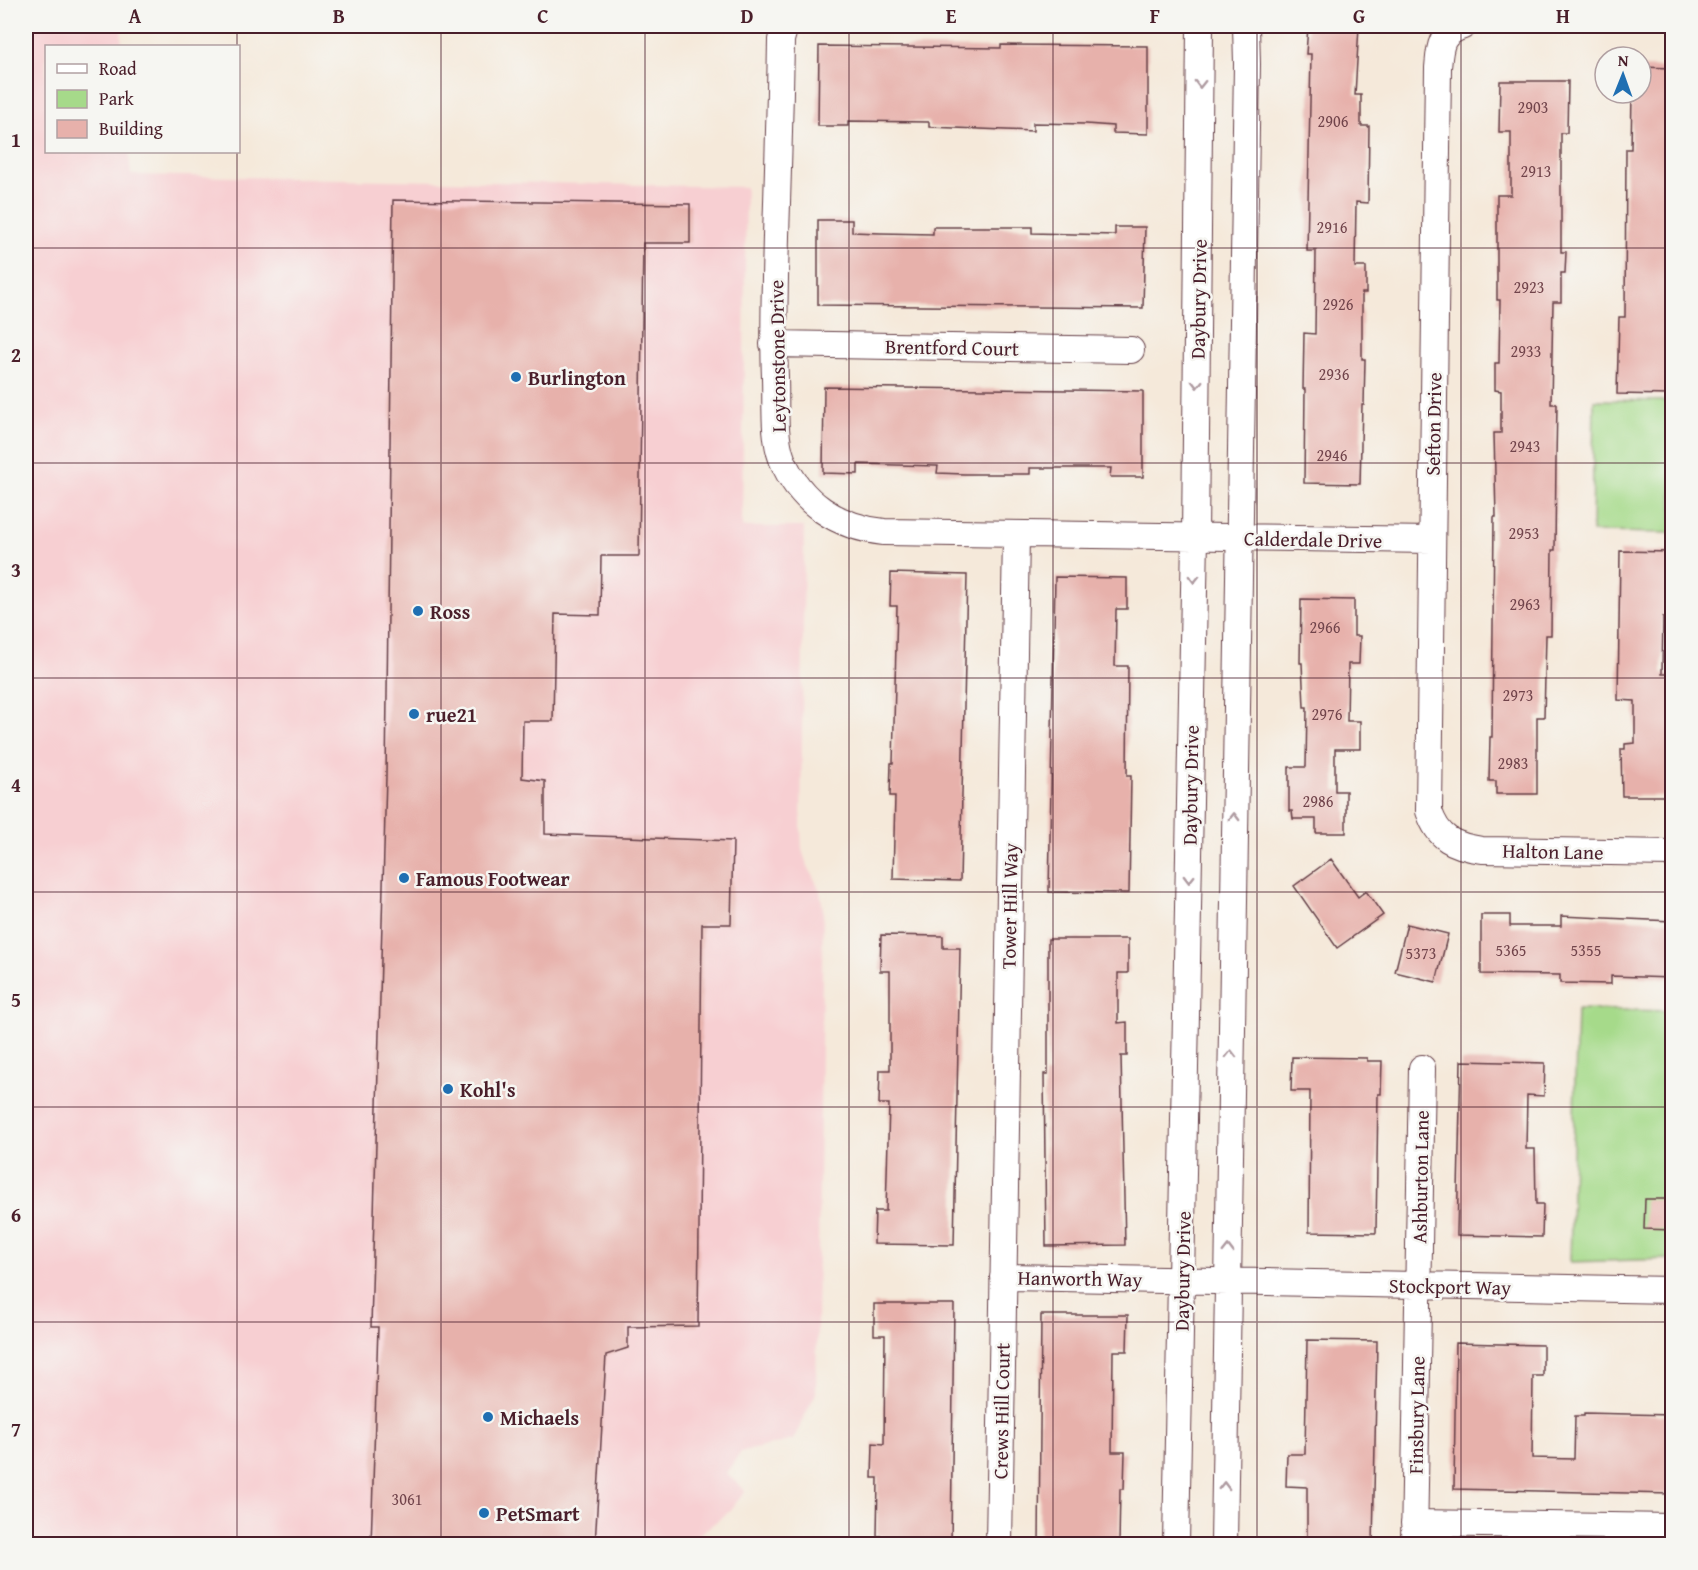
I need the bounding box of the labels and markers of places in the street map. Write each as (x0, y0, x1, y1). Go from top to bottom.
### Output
place label: Burlington (528, 363, 626, 392)
marker: Burlington (509, 370, 523, 384)
place label: Ross (430, 597, 470, 626)
marker: Ross (411, 604, 425, 618)
place label: rue21 (426, 700, 477, 729)
marker: rue21 (407, 707, 421, 721)
place label: Famous Footwear (416, 864, 570, 893)
marker: Famous Footwear (397, 871, 411, 885)
place label: Kohl's (460, 1075, 515, 1104)
marker: Kohl's (441, 1082, 455, 1096)
place label: Michaels (500, 1403, 579, 1432)
marker: Michaels (481, 1410, 495, 1424)
place label: PetSmart (496, 1499, 580, 1528)
marker: PetSmart (477, 1506, 491, 1520)

